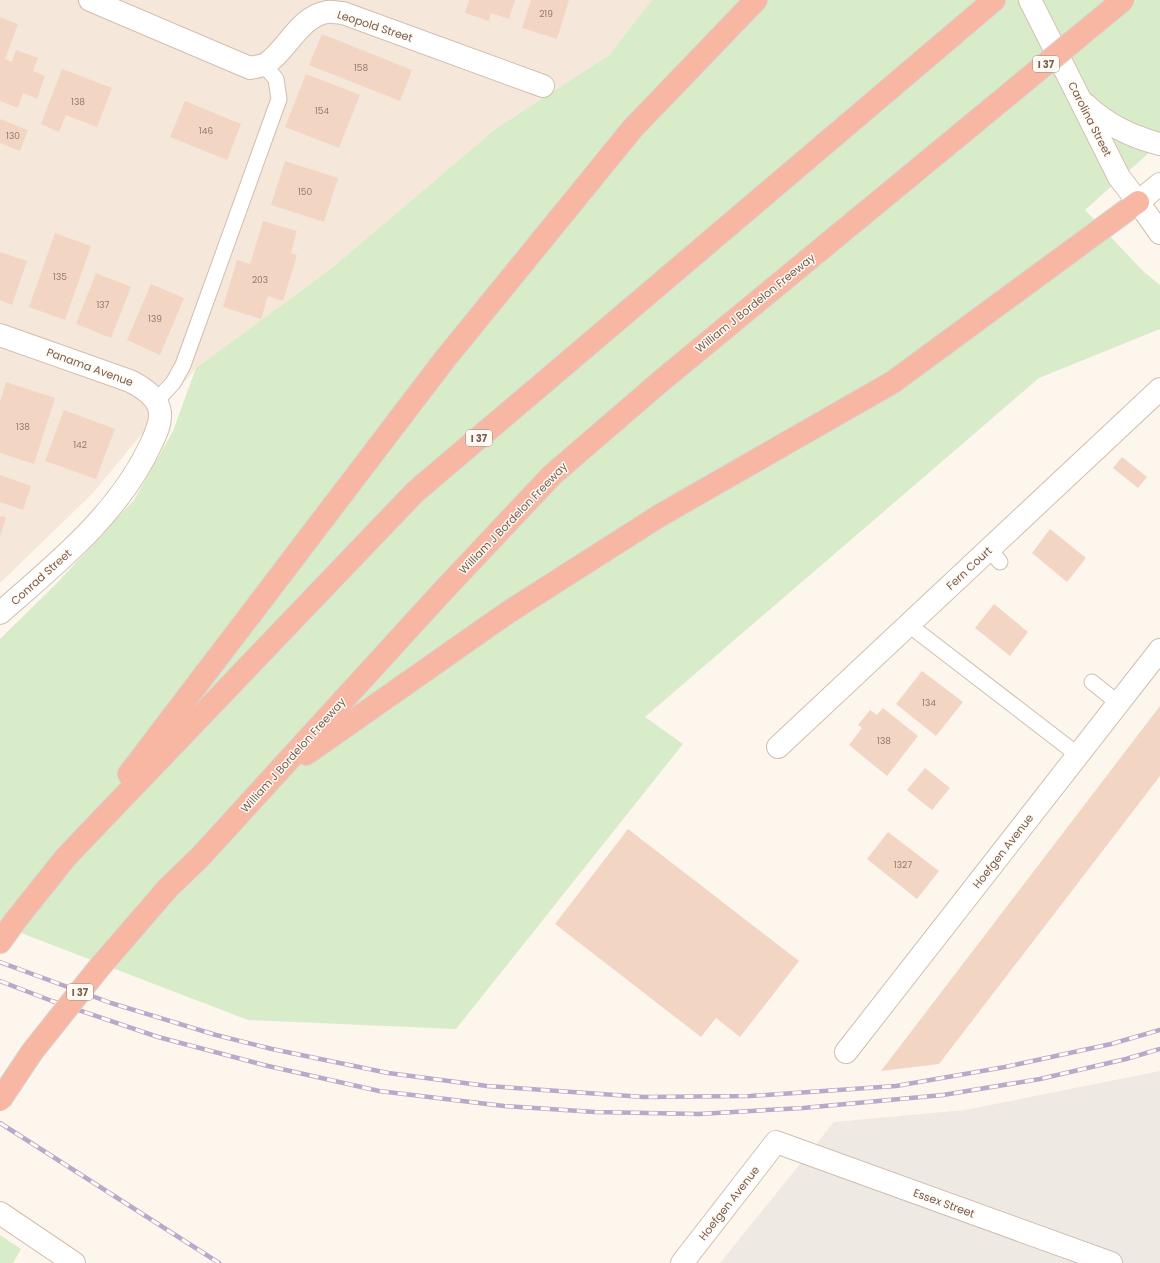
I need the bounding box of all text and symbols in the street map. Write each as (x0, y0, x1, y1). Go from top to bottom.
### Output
street label: Leopold Street (335, 6, 415, 46)
house number: 219 (539, 8, 553, 20)
road number: I 37 (1033, 56, 1059, 72)
house number: 158 (354, 62, 368, 74)
street label: Carolina Street (1064, 79, 1116, 159)
house number: 138 (71, 96, 85, 108)
house number: 154 (315, 105, 329, 117)
house number: 146 (199, 125, 213, 137)
house number: 130 (6, 130, 20, 142)
house number: 150 (298, 186, 312, 198)
street label: William J Bordelon Freeway (692, 249, 819, 356)
house number: 135 (53, 271, 67, 283)
house number: 203 (252, 274, 268, 286)
house number: 137 (96, 299, 110, 311)
house number: 139 (148, 313, 162, 325)
street label: Panama Avenue (44, 344, 136, 390)
house number: 138 (16, 421, 30, 433)
road number: I 37 (466, 430, 492, 446)
house number: 142 (73, 439, 87, 451)
street label: William J Bordelon Freeway (455, 458, 571, 577)
street label: Fern Court (943, 543, 995, 593)
street label: Conrad Street (7, 545, 75, 609)
street label: William J Bordelon Freeway (237, 693, 350, 816)
house number: 134 (922, 697, 936, 709)
house number: 138 (877, 735, 891, 747)
street label: Hoefgen Avenue (969, 810, 1037, 892)
house number: 1327 (894, 859, 912, 871)
road number: I 37 (67, 984, 93, 1000)
street label: Hoefgen Avenue (695, 1162, 763, 1244)
street label: Essex Street (911, 1184, 977, 1222)

